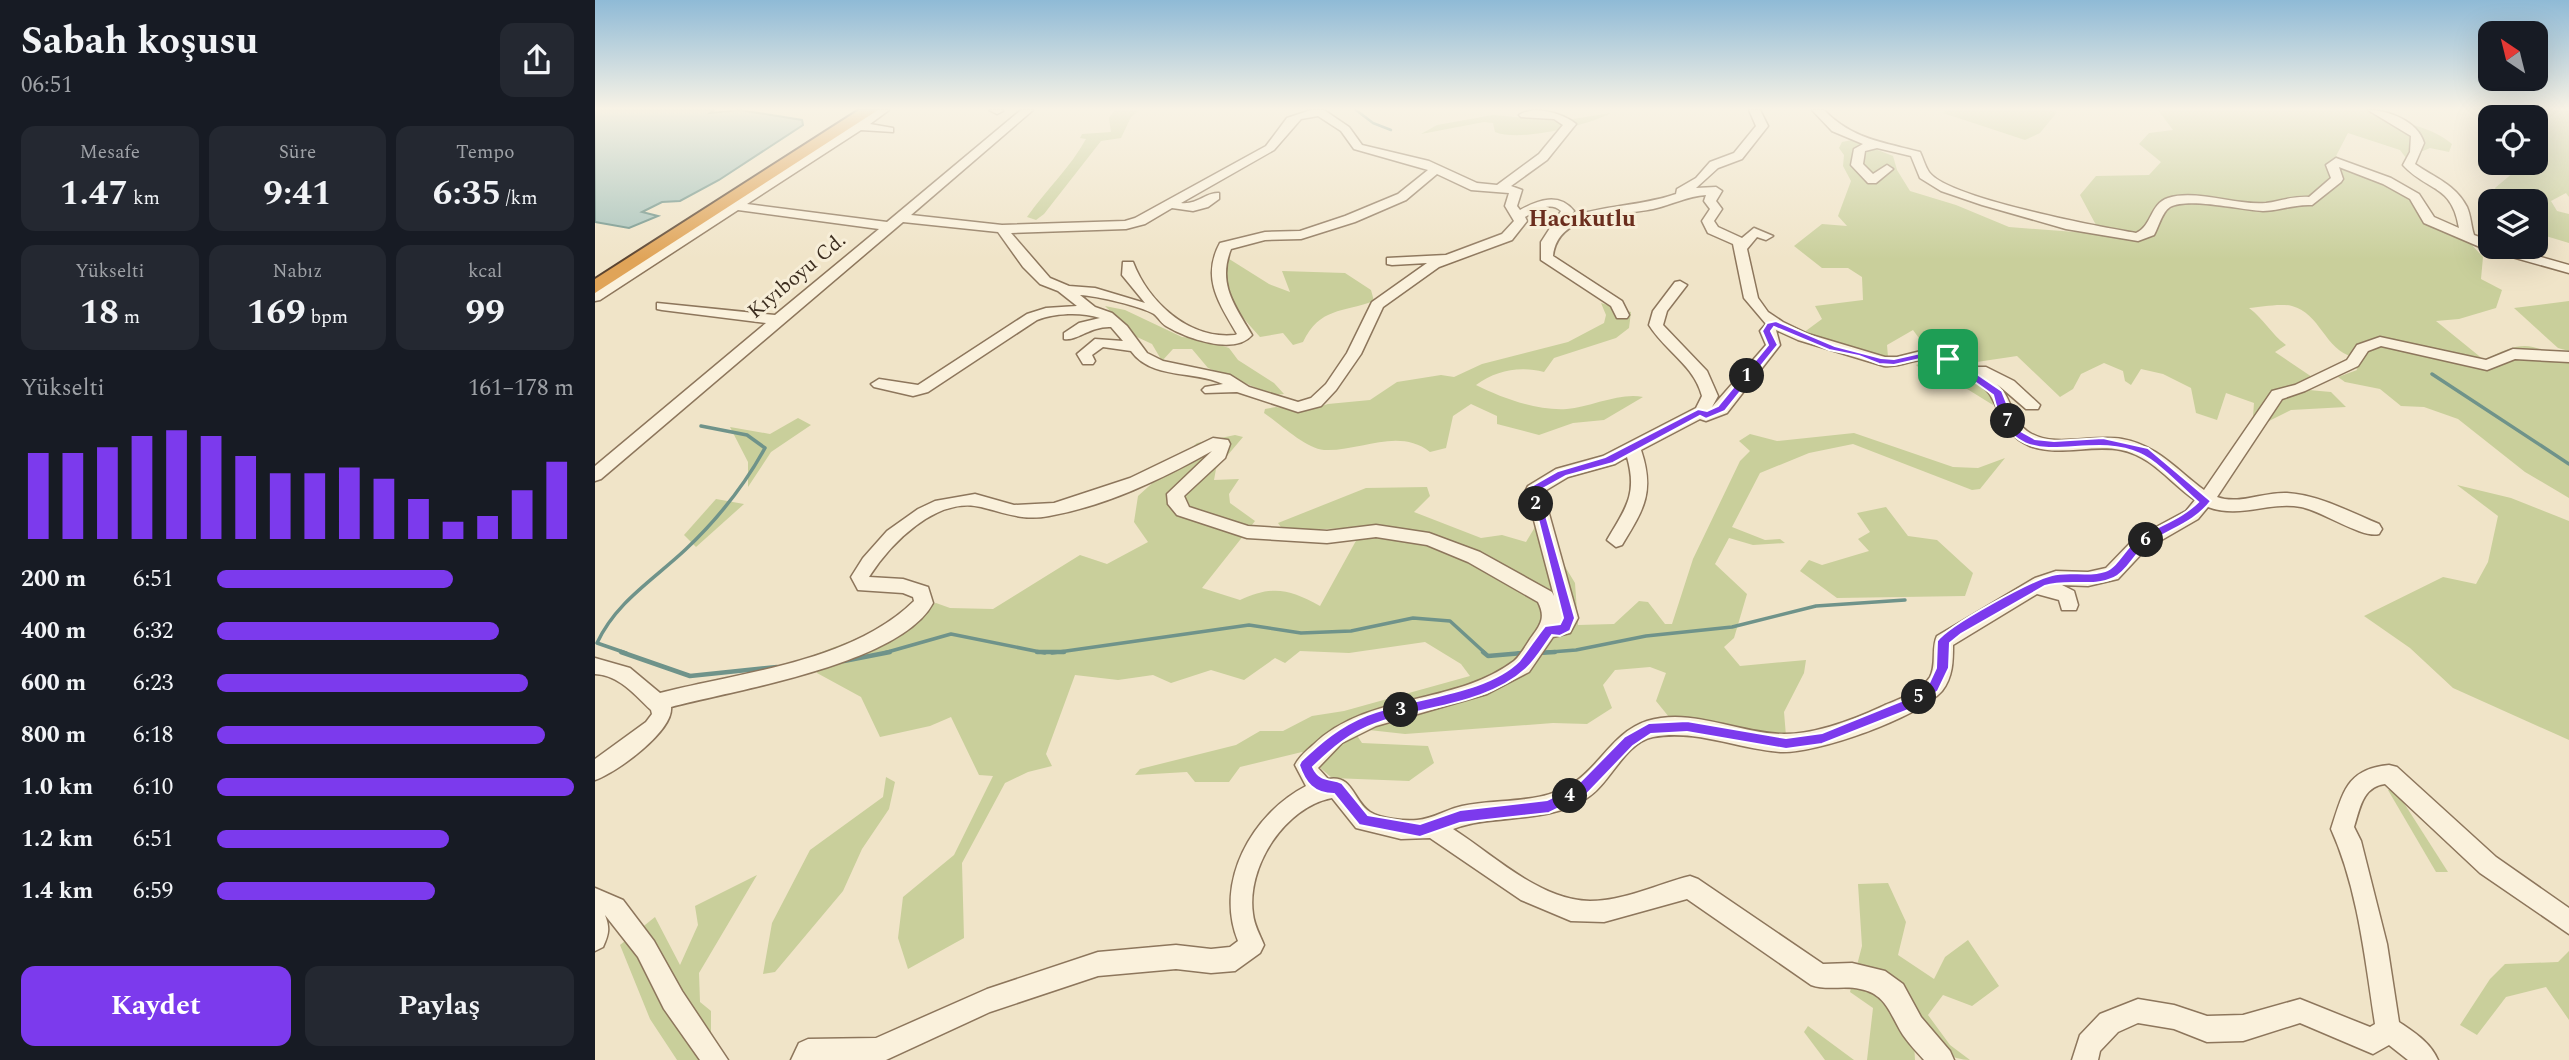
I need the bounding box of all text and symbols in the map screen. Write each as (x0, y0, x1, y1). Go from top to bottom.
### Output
text: Sabah koşusu (21, 13, 258, 71)
north arrow (2478, 21, 2548, 91)
map controls (2478, 21, 2548, 259)
button: share (500, 23, 574, 97)
text: 06:51 (21, 68, 73, 103)
button: locate (2478, 105, 2548, 175)
text: Mesafe (80, 138, 140, 167)
text: Süre (279, 138, 316, 167)
text: Tempo (456, 138, 514, 167)
text: 1.47 (60, 167, 128, 220)
text: 9:41 (263, 167, 332, 220)
text: 6:35 (433, 167, 501, 220)
text: km (128, 184, 160, 213)
text: /km (501, 184, 538, 213)
button: layers (2478, 189, 2548, 259)
district label: Hacıkutlu (1528, 202, 1636, 237)
street label: Kıyıboyu Cd. (740, 225, 854, 327)
text: Yükselti (75, 257, 144, 286)
text: Nabız (273, 257, 322, 286)
text: kcal (468, 257, 502, 286)
text: 18 (80, 286, 119, 339)
text: 169 (247, 286, 306, 339)
text: 99 (466, 286, 505, 339)
text: m (119, 303, 140, 332)
text: bpm (306, 303, 348, 332)
pin (1918, 329, 1978, 389)
icon: arrive (1929, 340, 1967, 378)
pin: 1 (1729, 358, 1765, 394)
text: 1 (1741, 361, 1752, 390)
text: Yükselti (21, 371, 105, 406)
text: 161–178 m (468, 371, 574, 406)
pin: 7 (1991, 404, 2025, 438)
text: 7 (2002, 406, 2013, 435)
pin: 2 (1518, 486, 1553, 522)
text: 2 (1530, 489, 1541, 518)
pin: 6 (2129, 522, 2163, 558)
text: 6 (2140, 525, 2151, 554)
text: 200 m (21, 562, 86, 597)
text: 6:51 (133, 562, 173, 597)
text: 400 m (21, 614, 86, 649)
text: 6:32 (133, 614, 173, 649)
text: 600 m (21, 666, 86, 701)
text: 6:23 (133, 666, 173, 701)
pin: 5 (1901, 680, 1937, 714)
text: 5 (1913, 682, 1924, 711)
pin: 3 (1383, 692, 1419, 728)
text: 3 (1395, 695, 1406, 724)
text: 800 m (21, 718, 86, 753)
text: 6:18 (133, 718, 173, 753)
text: 1.0 km (21, 770, 93, 805)
text: 6:10 (133, 770, 173, 805)
pin: 4 (1553, 778, 1587, 814)
text: 4 (1564, 781, 1575, 810)
text: 1.2 km (21, 822, 93, 857)
text: 6:51 (133, 822, 173, 857)
text: 1.4 km (21, 874, 93, 909)
text: 6:59 (133, 874, 173, 909)
button: Kaydet (21, 966, 291, 1046)
button: Paylaş (305, 966, 574, 1046)

